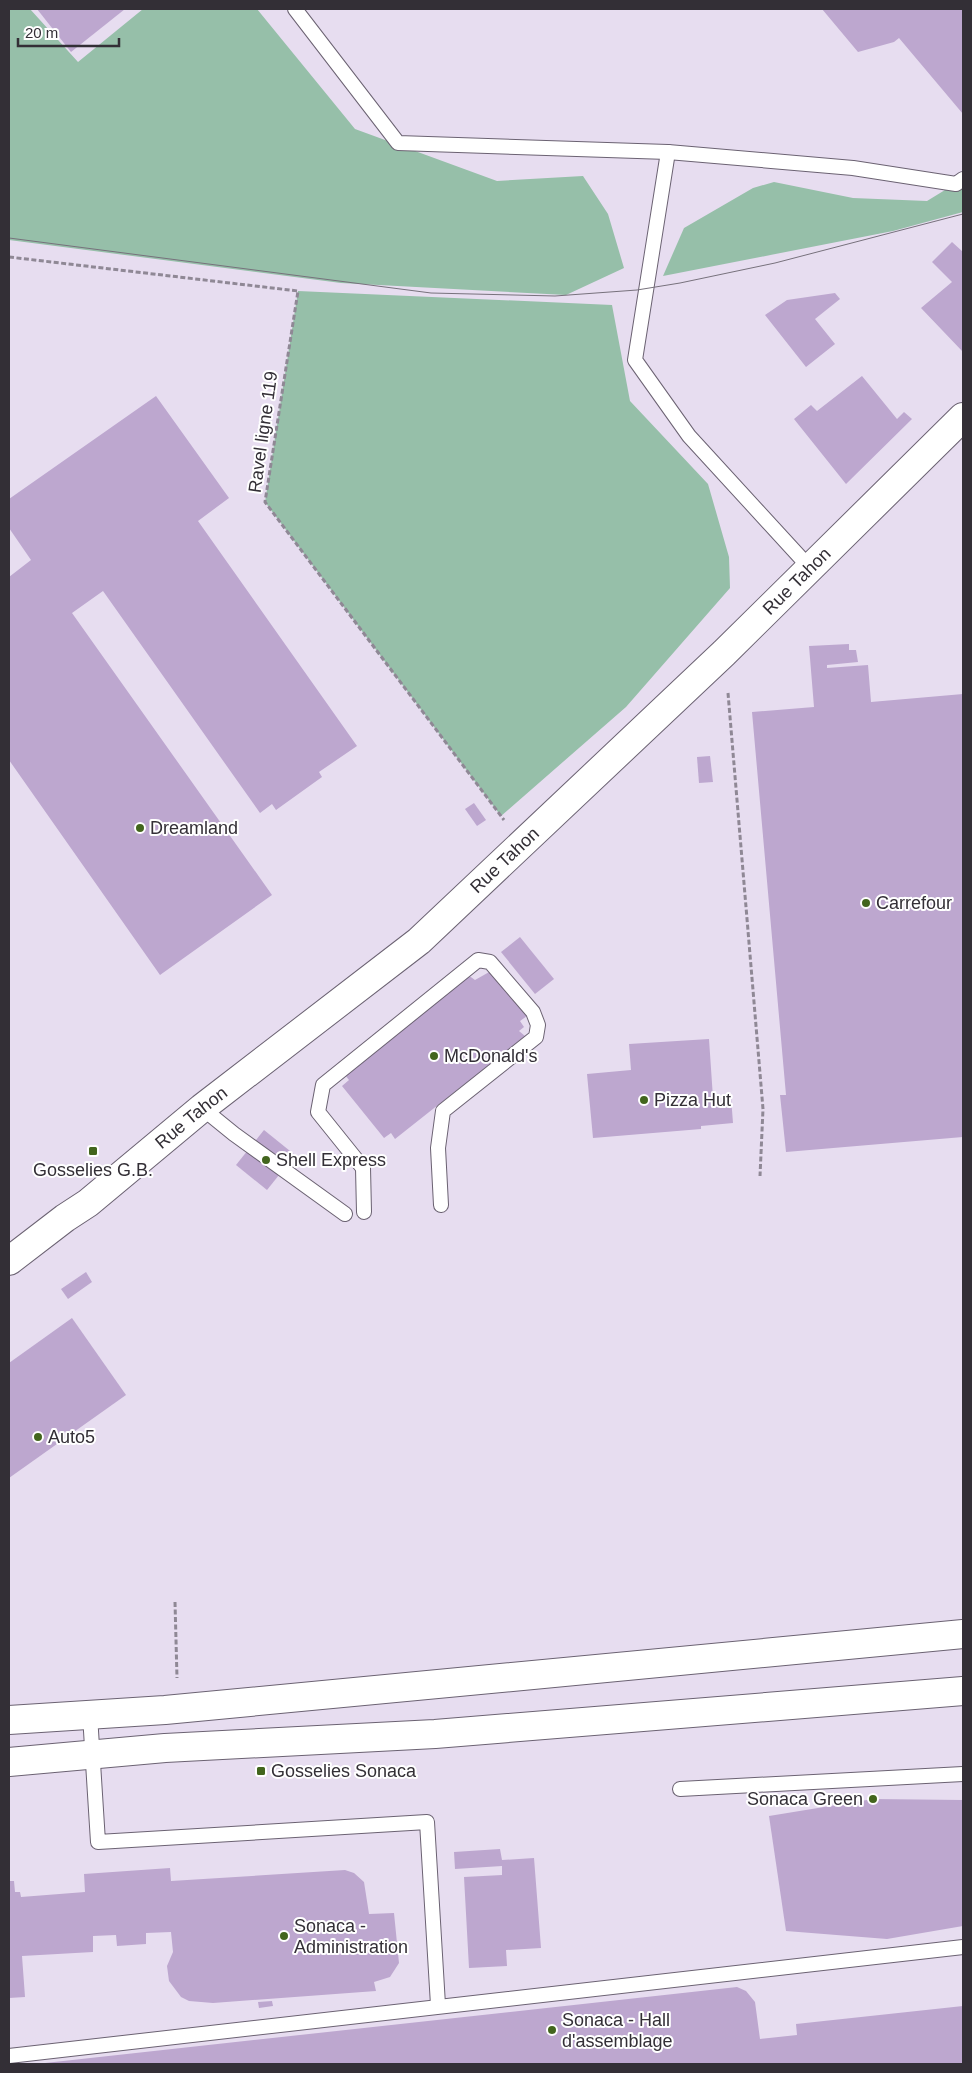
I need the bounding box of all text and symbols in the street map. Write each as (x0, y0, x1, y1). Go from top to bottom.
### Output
scale bar (18, 15, 119, 47)
text: 20 m (25, 24, 58, 41)
street label: Ravel ligne 119 (245, 370, 281, 494)
street label: Rue Tahon (759, 544, 835, 619)
place label: Dreamland (150, 818, 238, 838)
marker: Dreamland (134, 822, 146, 834)
street label: Rue Tahon (466, 823, 543, 897)
place label: Carrefour (876, 893, 952, 913)
marker: Carrefour (860, 897, 872, 909)
place label: McDonald's (444, 1046, 537, 1066)
marker: McDonald's (428, 1050, 440, 1062)
street label: Rue Tahon (151, 1082, 231, 1153)
place label: Pizza Hut (654, 1090, 731, 1110)
marker: Pizza Hut (638, 1094, 650, 1106)
marker: Gosselies G.B. (87, 1145, 99, 1157)
place label: Shell Express (276, 1150, 386, 1170)
marker: Shell Express (260, 1154, 272, 1166)
place label: Gosselies G.B. (33, 1160, 153, 1180)
place label: Auto5 (48, 1427, 95, 1447)
marker: Auto5 (32, 1431, 44, 1443)
place label: Gosselies Sonaca (271, 1761, 417, 1781)
marker: Gosselies Sonaca (255, 1765, 267, 1777)
place label: Sonaca Green (747, 1789, 863, 1809)
marker: Sonaca Green (867, 1793, 879, 1805)
place label: Sonaca - Administration (294, 1916, 408, 1957)
marker: Sonaca - Administration (278, 1930, 290, 1942)
place label: Sonaca - Hall d'assemblage (562, 2010, 673, 2051)
marker: Sonaca - Hall d'assemblage (546, 2024, 558, 2036)

